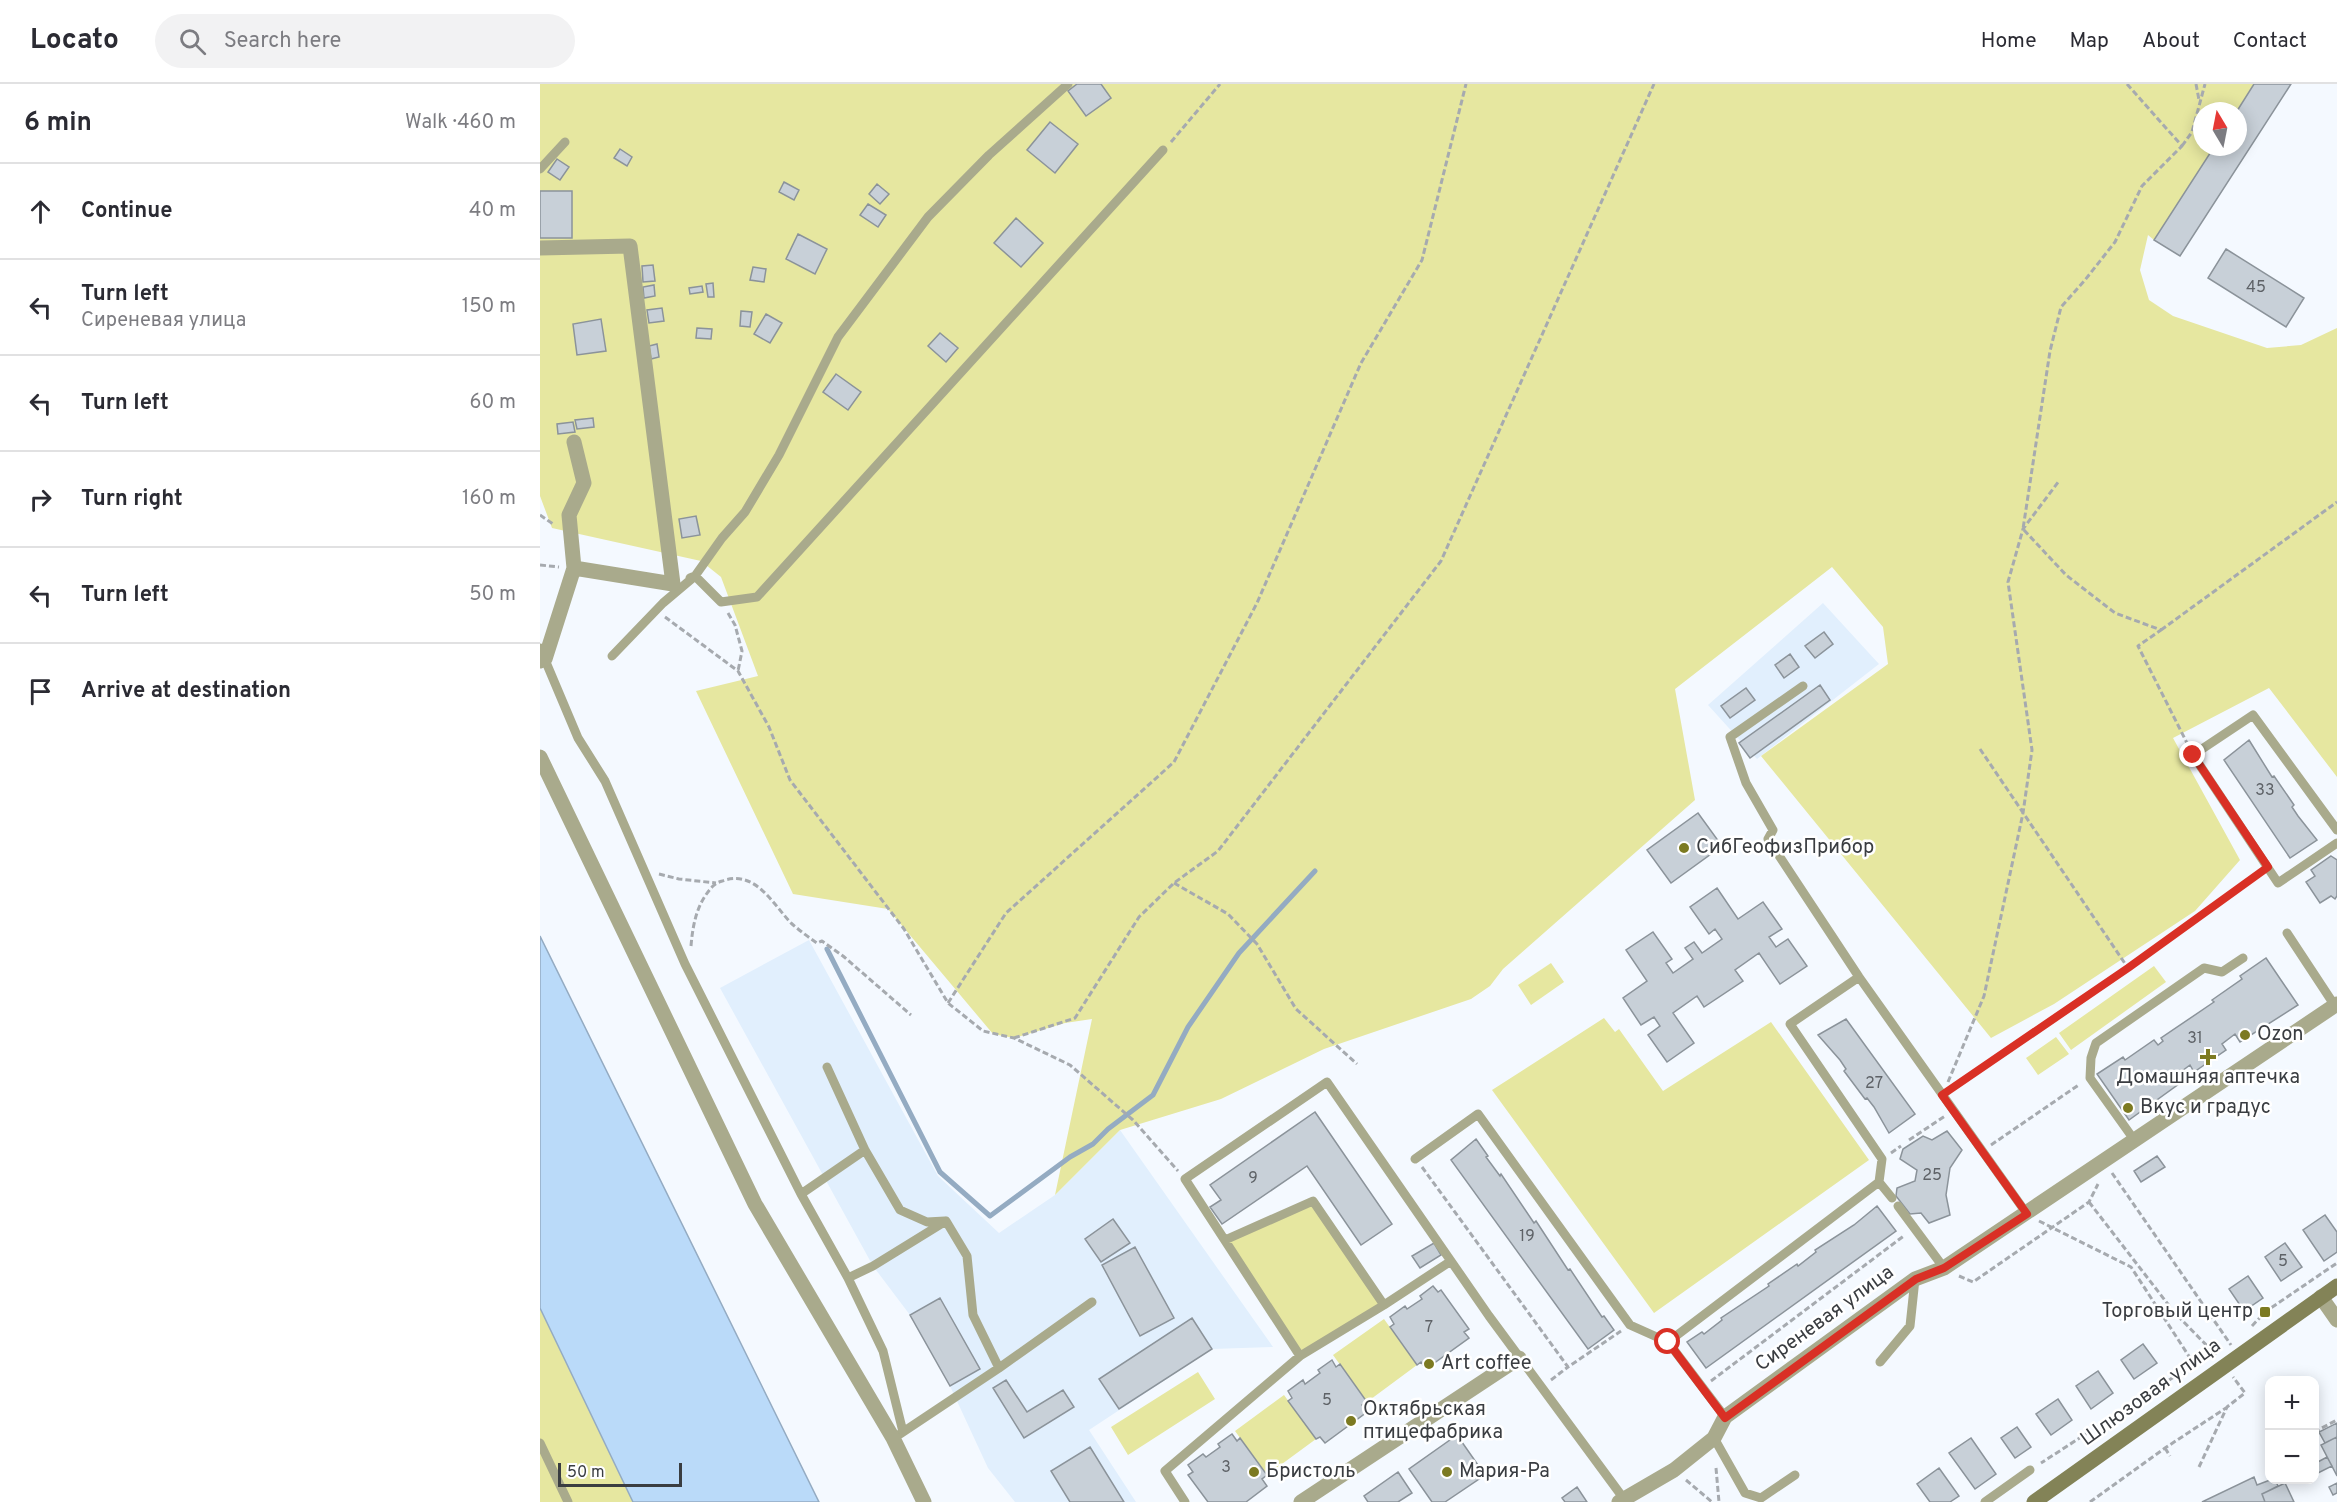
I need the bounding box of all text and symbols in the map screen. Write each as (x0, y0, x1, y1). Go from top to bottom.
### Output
search box (155, 14, 575, 68)
text: Locato (30, 23, 119, 59)
icon: search (176, 25, 209, 58)
text: Search here (224, 28, 341, 55)
text: Home (1981, 28, 2037, 55)
text: Map (2070, 28, 2109, 55)
text: About (2142, 28, 2200, 55)
text: Contact (2233, 28, 2307, 55)
north arrow (2193, 102, 2247, 156)
text: 6 min (24, 107, 92, 140)
text: Walk · 460 m (405, 110, 516, 136)
icon: ahead (24, 195, 57, 228)
text: Continue (81, 198, 172, 225)
text: 40 m (469, 198, 516, 224)
house number: 45 (2246, 278, 2266, 298)
text: Turn left (81, 281, 169, 308)
icon: left (24, 291, 57, 324)
text: 150 m (462, 294, 516, 320)
text: Сиреневая улица (81, 308, 246, 334)
icon: left (24, 387, 57, 420)
text: Turn left (81, 390, 169, 417)
text: 60 m (470, 390, 516, 416)
icon: right (24, 483, 57, 516)
text: Turn right (81, 486, 183, 513)
text: 160 m (462, 486, 516, 512)
icon: left (24, 579, 57, 612)
text: Turn left (81, 582, 169, 609)
text: 50 m (469, 582, 516, 608)
icon: arrive (24, 675, 57, 708)
text: Arrive at destination (81, 678, 291, 705)
route end (2179, 741, 2205, 767)
house number: 33 (2255, 781, 2275, 801)
place label: СибГеофизПрибор (1696, 835, 1874, 861)
marker: СибГеофизПрибор (1677, 841, 1691, 855)
place label: Ozon (2257, 1022, 2303, 1048)
marker: Ozon (2238, 1028, 2252, 1042)
house number: 31 (2187, 1029, 2203, 1049)
marker: Домашняя аптечка (2201, 1050, 2215, 1064)
place label: Домашняя аптечка (2116, 1065, 2300, 1091)
house number: 27 (1865, 1074, 1883, 1094)
place label: Вкус и градус (2140, 1095, 2271, 1121)
marker: Вкус и градус (2121, 1101, 2135, 1115)
house number: 25 (1922, 1166, 1942, 1186)
house number: 9 (1248, 1169, 1258, 1189)
house number: 19 (1519, 1227, 1535, 1247)
house number: 5 (2278, 1252, 2288, 1272)
street label: Сиреневая улица (1751, 1260, 1899, 1378)
place label: Торговый центр (2102, 1299, 2253, 1325)
marker: Торговый центр (2258, 1305, 2272, 1319)
house number: 7 (1425, 1318, 1433, 1338)
route start (1654, 1328, 1680, 1354)
street label: Шлюзовая улица (2076, 1333, 2226, 1453)
place label: Art coffee (1441, 1351, 1532, 1377)
marker: Art coffee (1422, 1357, 1436, 1371)
map controls (2265, 1376, 2319, 1484)
button: + (2265, 1376, 2319, 1430)
house number: 5 (1322, 1391, 1332, 1411)
place label: Октябрьская птицефабрика (1363, 1397, 1503, 1446)
marker: Октябрьская птицефабрика (1344, 1414, 1358, 1428)
button: − (2265, 1430, 2319, 1484)
house number: 3 (1221, 1458, 1231, 1478)
place label: Бристоль (1266, 1459, 1356, 1485)
place label: Мария-Ра (1459, 1459, 1550, 1485)
scale bar (558, 1460, 682, 1488)
text: 50 m (567, 1463, 605, 1483)
marker: Бристоль (1247, 1465, 1261, 1479)
marker: Мария-Ра (1440, 1465, 1454, 1479)

